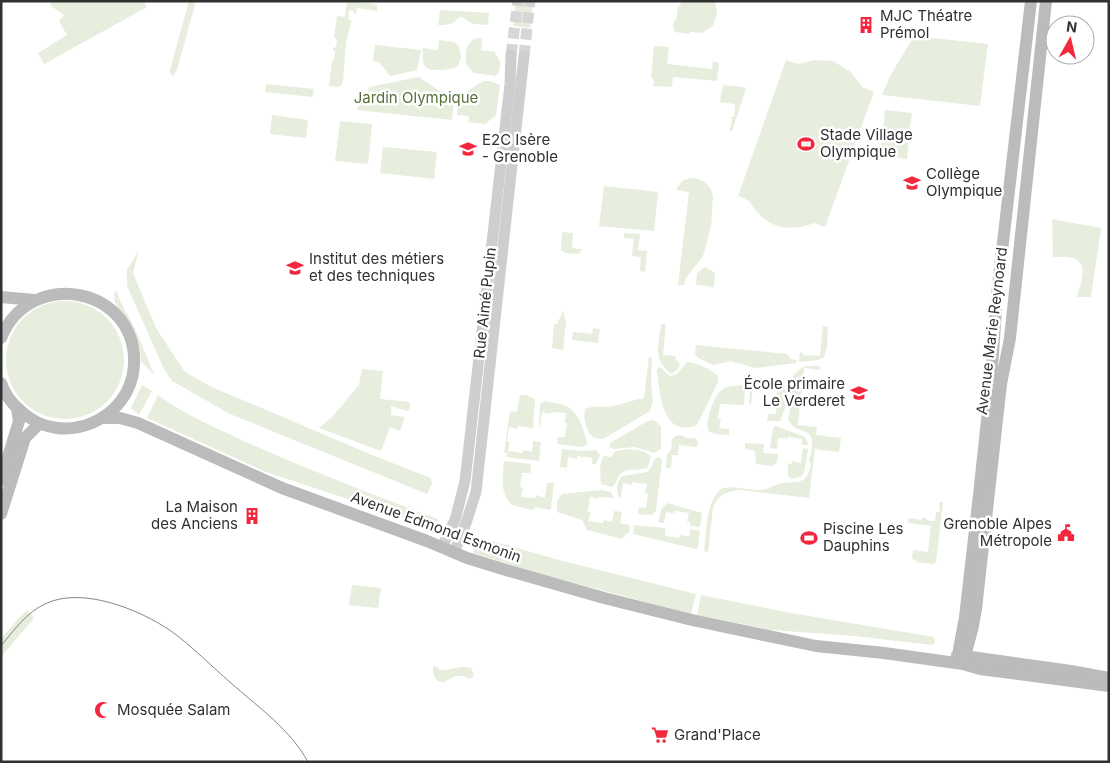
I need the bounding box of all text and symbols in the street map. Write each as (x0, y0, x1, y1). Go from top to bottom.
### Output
place label: MJC Théatre Prémol (880, 6, 972, 42)
building icon: MJC Théatre Prémol (856, 15, 876, 35)
north arrow (1045, 15, 1095, 65)
text: N (1065, 17, 1078, 36)
park label: Jardin Olympique (354, 88, 478, 107)
place label: Stade Village Olympique (820, 125, 913, 161)
place label: E2C Isère - Grenoble (482, 130, 558, 166)
sports icon: Stade Village Olympique (796, 134, 816, 154)
school or university icon: E2C Isère - Grenoble (458, 139, 478, 159)
place label: Collège Olympique (926, 164, 1002, 200)
school or university icon: Collège Olympique (902, 173, 922, 193)
street label: Rue Aimé Pupin (469, 246, 500, 360)
street label: Avenue Marie Reynoard (972, 246, 1011, 416)
place label: Institut des métiers et des techniques (309, 249, 444, 285)
school or university icon: Institut des métiers et des techniques (285, 258, 305, 278)
place label: École primaire Le Verderet (744, 374, 845, 410)
school or university icon: École primaire Le Verderet (849, 383, 869, 403)
street label: Avenue Edmond Esmonin (348, 487, 524, 566)
place label: La Maison des Anciens (151, 497, 238, 533)
building icon: La Maison des Anciens (242, 506, 262, 526)
place label: Grenoble Alpes Métropole (943, 514, 1052, 550)
place label: Piscine Les Dauphins (823, 519, 903, 555)
public building icon: Grenoble Alpes Métropole (1056, 523, 1076, 543)
sports icon: Piscine Les Dauphins (799, 528, 819, 548)
mosque icon: Mosquée Salam (93, 700, 113, 720)
place label: Mosquée Salam (117, 700, 230, 719)
supermarket icon: Grand'Place (650, 725, 670, 745)
place label: Grand'Place (674, 725, 761, 744)

